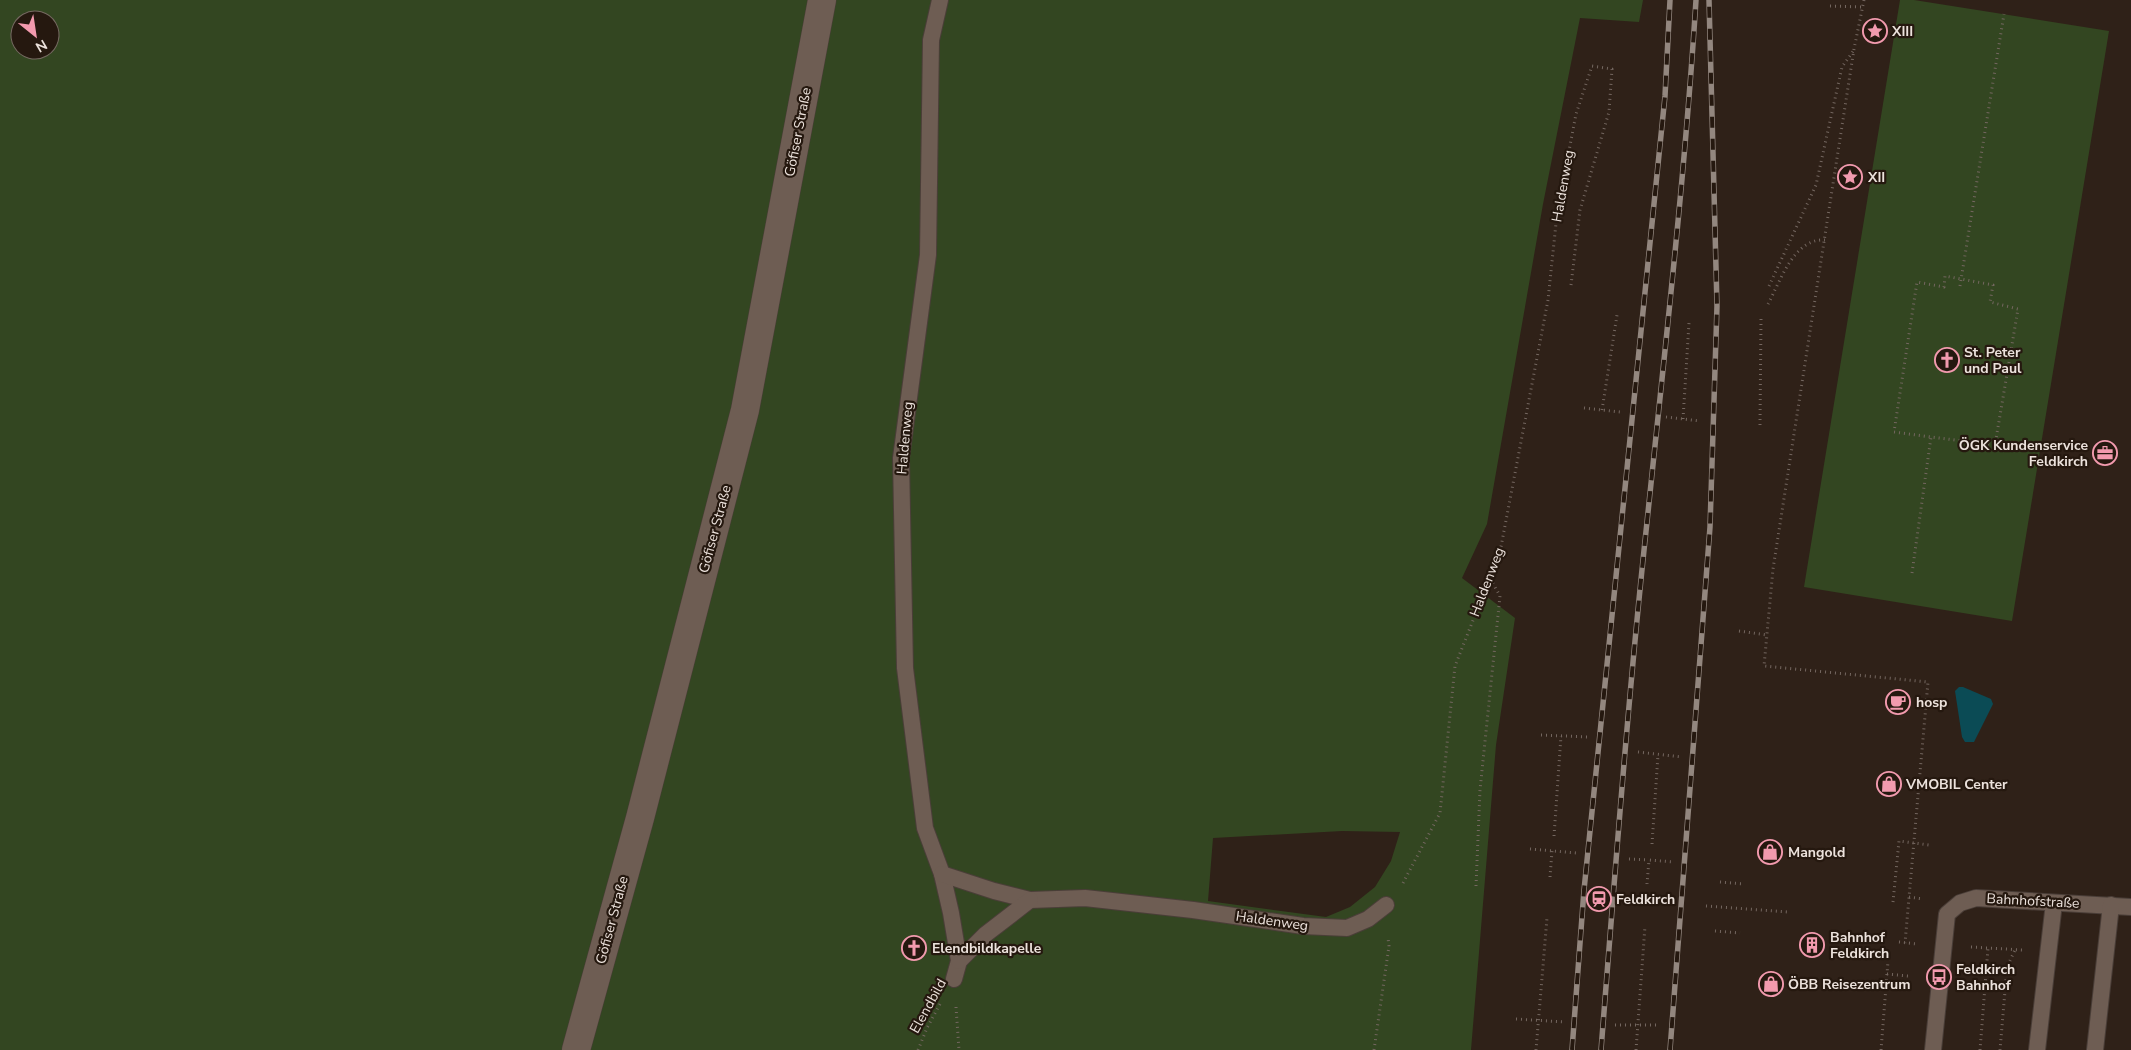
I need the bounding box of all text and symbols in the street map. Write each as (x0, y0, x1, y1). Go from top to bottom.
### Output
north arrow (10, 10, 60, 60)
place icon: XIII (1862, 18, 1888, 44)
place label: XIII (1891, 22, 1913, 41)
text: N (32, 35, 51, 57)
street label: Göfiser Straße (780, 86, 816, 178)
street label: Haldenweg (1547, 148, 1579, 224)
place icon: XII (1837, 164, 1863, 190)
place label: XII (1867, 168, 1885, 187)
place label: St. Peter und Paul (1964, 343, 2022, 378)
church icon: St. Peter und Paul (1934, 347, 1960, 373)
street label: Haldenweg (892, 401, 918, 475)
place label: ÖGK Kundenservice Feldkirch (1959, 436, 2088, 471)
office icon: ÖGK Kundenservice Feldkirch (2092, 440, 2118, 466)
street label: Göfiser Straße (694, 483, 736, 575)
street label: Haldenweg (1465, 545, 1509, 619)
cafe icon: hosp (1885, 689, 1911, 715)
place label: hosp (1916, 693, 1948, 712)
shop icon: VMOBIL Center (1876, 771, 1902, 797)
place label: VMOBIL Center (1905, 775, 2008, 794)
shop icon: Mangold (1757, 839, 1783, 865)
place label: Mangold (1788, 843, 1845, 862)
street label: Göfiser Straße (591, 874, 633, 966)
station icon: Feldkirch (1586, 886, 1612, 912)
street label: Bahnhofstraße (1986, 889, 2080, 913)
place label: Feldkirch (1616, 890, 1675, 909)
street label: Haldenweg (1235, 907, 1309, 935)
place label: Bahnhof Feldkirch (1830, 928, 1889, 963)
building icon: Bahnhof Feldkirch (1799, 932, 1825, 958)
church icon: Elendbildkapelle (901, 935, 927, 961)
place label: Elendbildkapelle (932, 939, 1042, 958)
place label: Feldkirch Bahnhof (1956, 960, 2015, 995)
bus stop icon: Feldkirch Bahnhof (1926, 964, 1952, 990)
shop icon: ÖBB Reisezentrum (1758, 971, 1784, 997)
street label: Elendbild (905, 975, 951, 1037)
place label: ÖBB Reisezentrum (1788, 975, 1910, 994)

